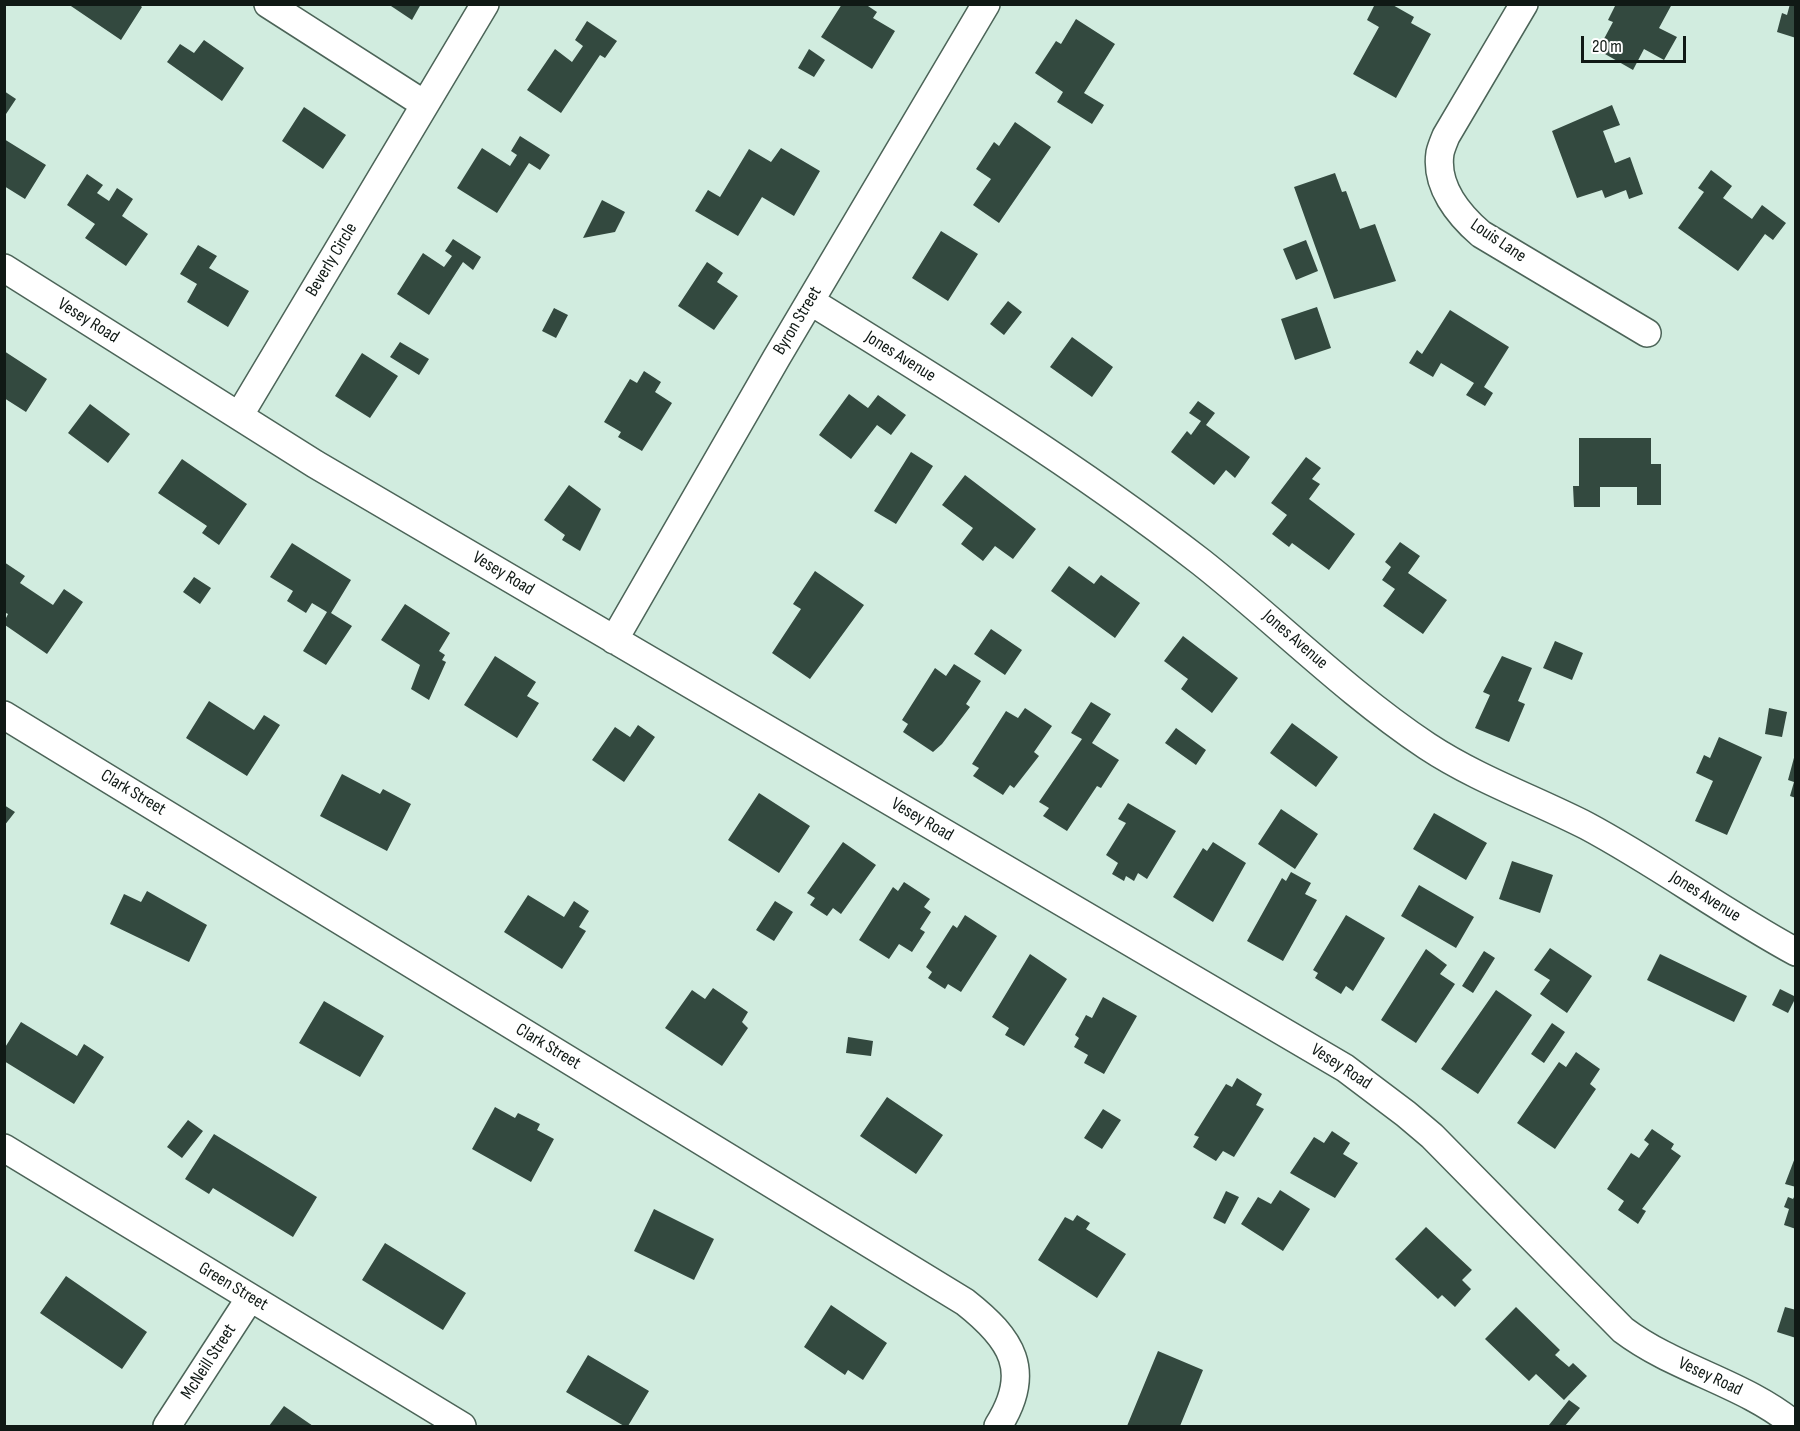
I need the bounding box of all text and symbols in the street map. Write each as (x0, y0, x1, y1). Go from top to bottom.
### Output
scale bar (1584, 24, 1689, 62)
text: 20 m (1592, 36, 1622, 57)
street label: Louis Lane (1466, 215, 1530, 267)
street label: Beverly Circle (302, 219, 362, 301)
street label: Byron Street (769, 283, 827, 359)
street label: Vesey Road (53, 294, 123, 348)
street label: Jones Avenue (861, 327, 939, 387)
street label: Vesey Road (468, 547, 538, 601)
street label: Jones Avenue (1258, 606, 1332, 674)
street label: Clark Street (97, 765, 169, 821)
street label: Vesey Road (887, 794, 957, 846)
street label: Jones Avenue (1666, 867, 1744, 927)
street label: Clark Street (512, 1019, 584, 1075)
street label: Vesey Road (1307, 1039, 1375, 1095)
street label: Green Street (194, 1258, 272, 1316)
street label: McNeill Street (177, 1320, 241, 1404)
street label: Vesey Road (1675, 1353, 1745, 1401)

